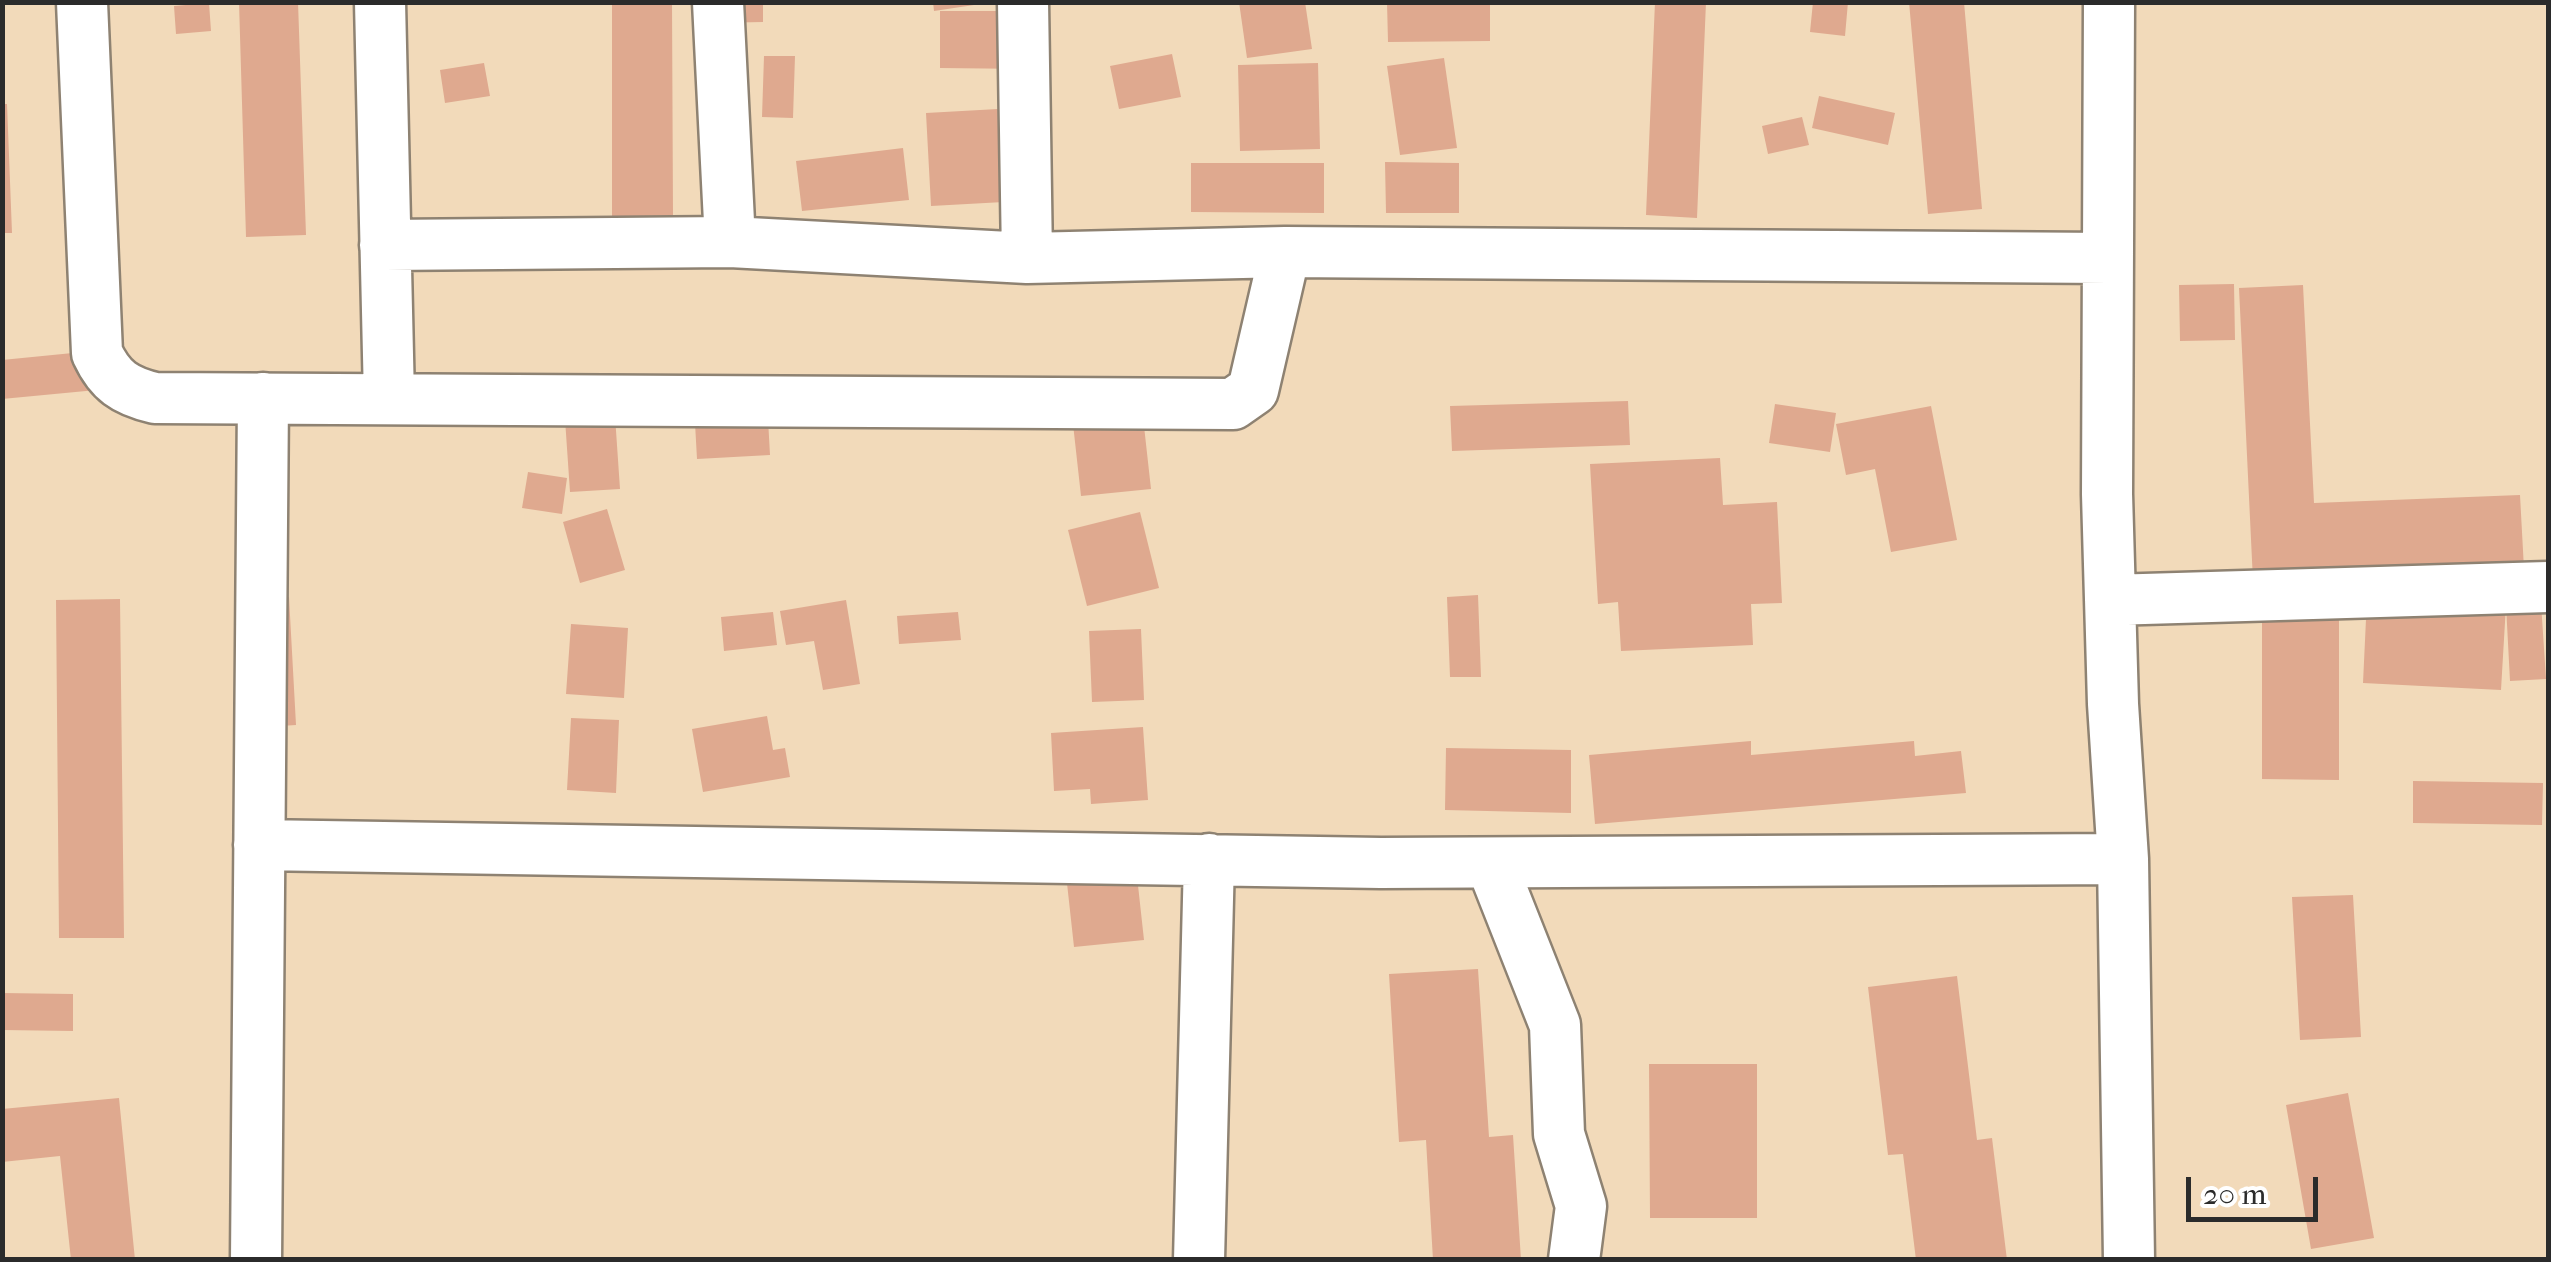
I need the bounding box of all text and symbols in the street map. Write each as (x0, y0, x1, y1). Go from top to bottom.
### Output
scale bar (2191, 1157, 2324, 1219)
text: 20 m (2203, 1177, 2266, 1212)

